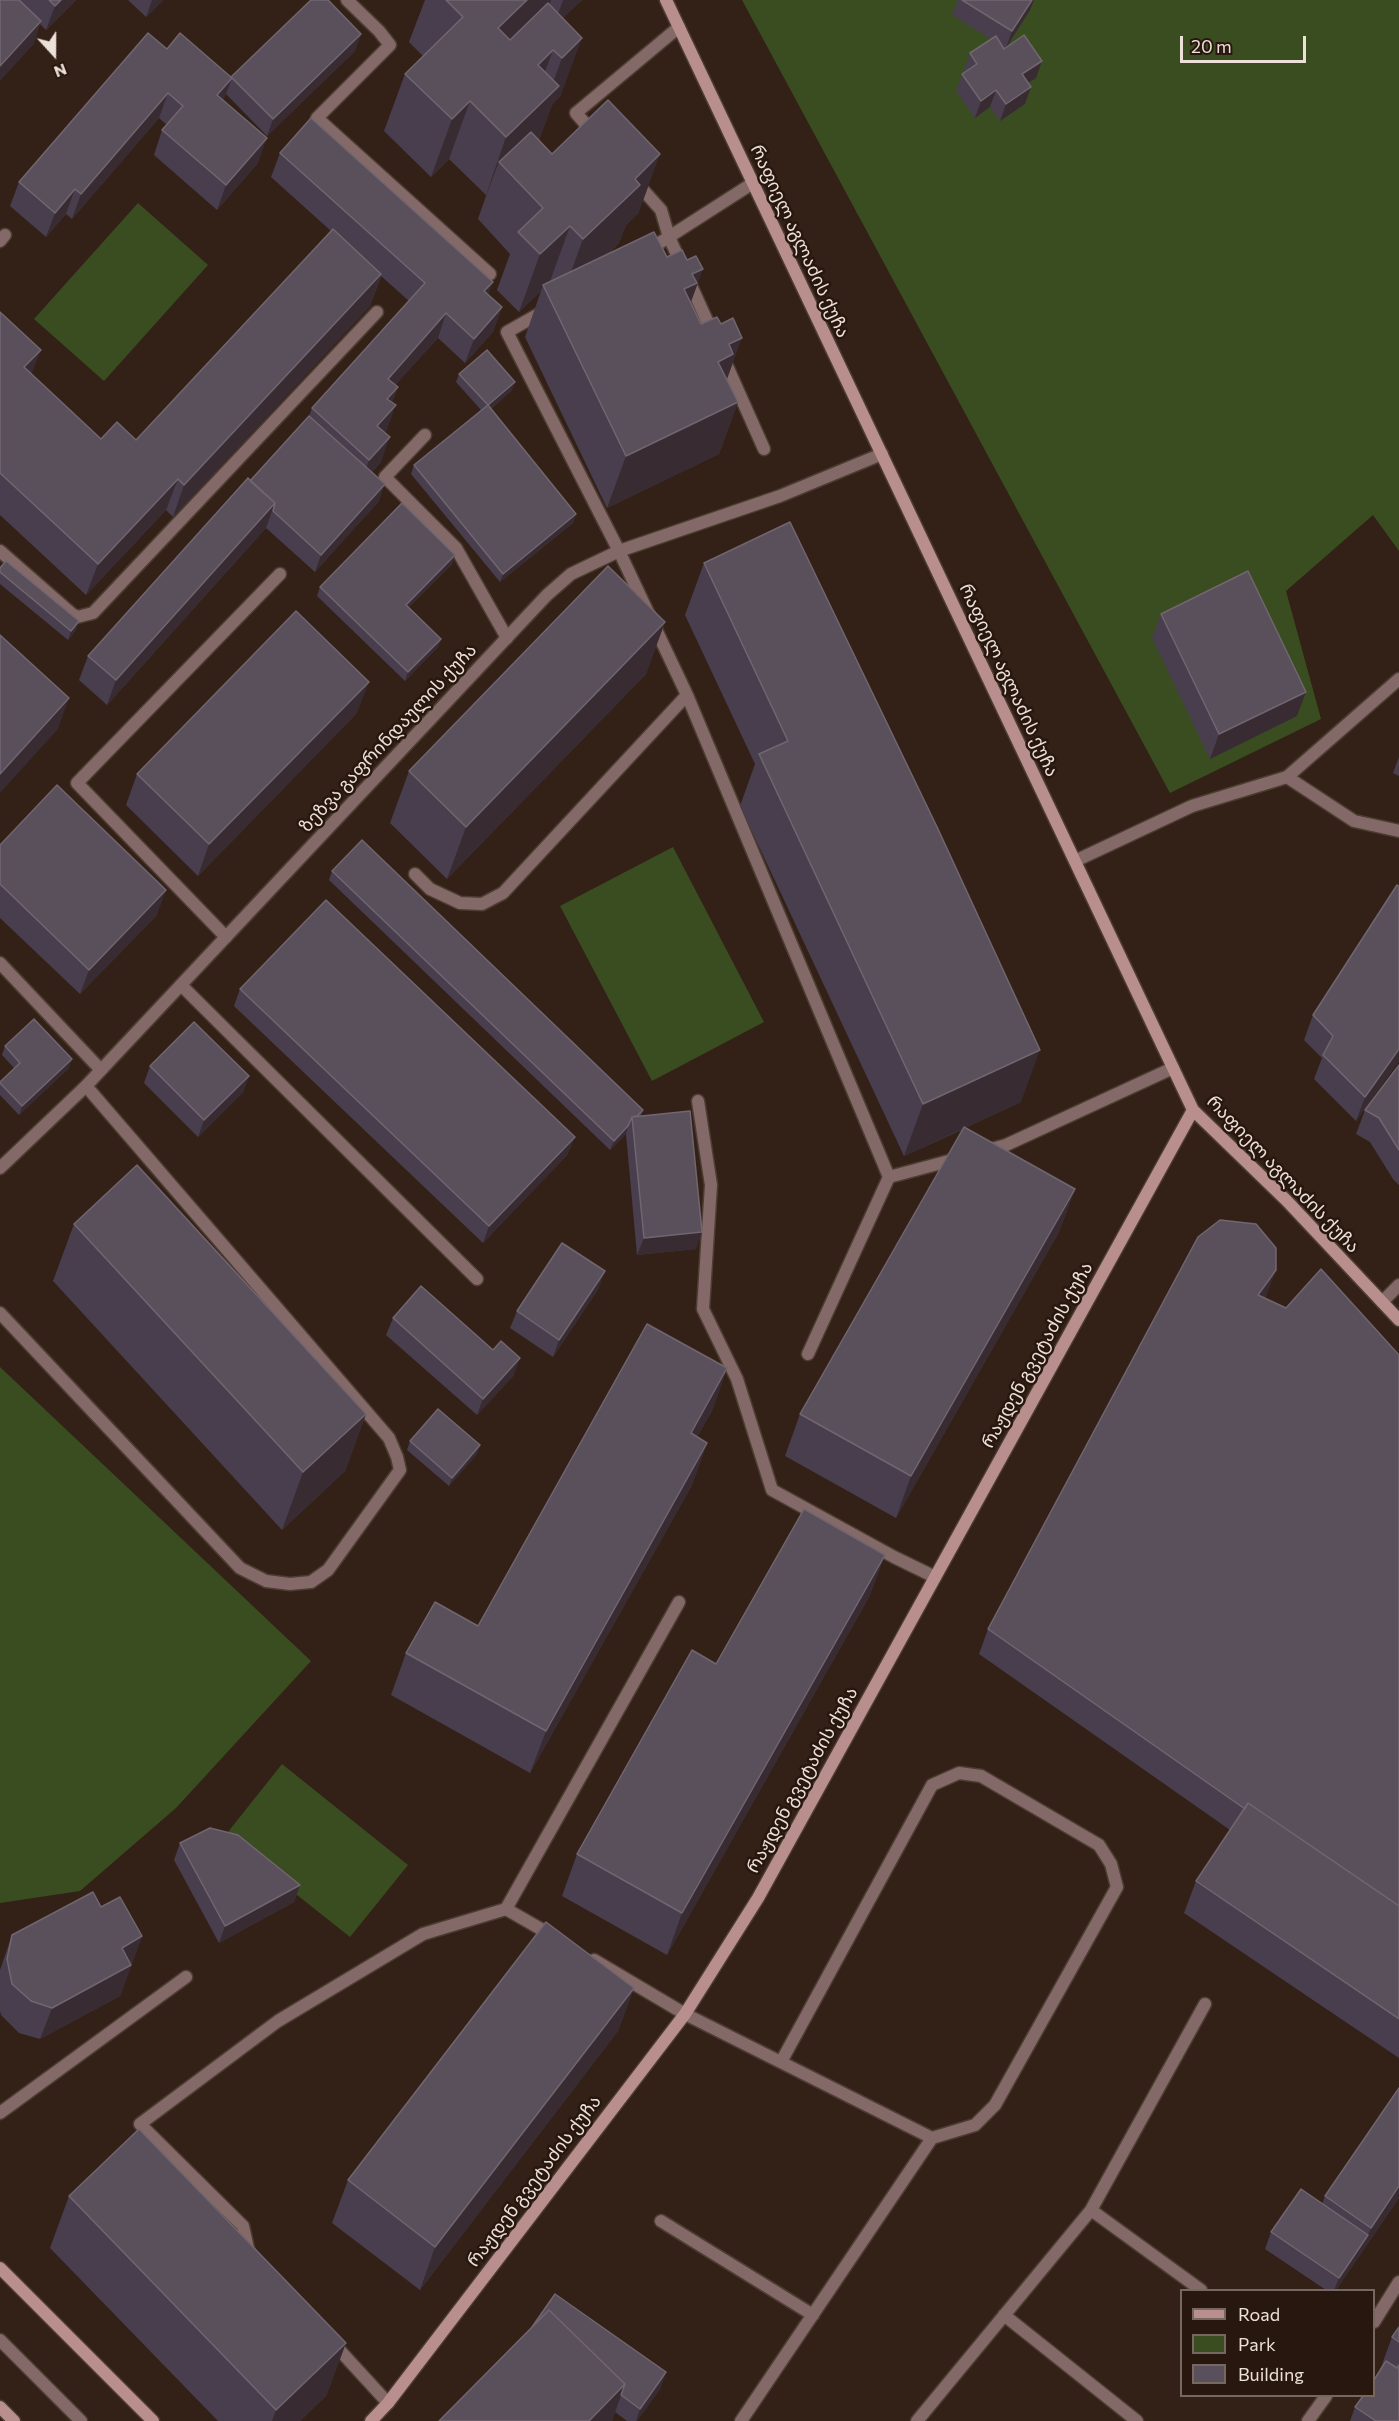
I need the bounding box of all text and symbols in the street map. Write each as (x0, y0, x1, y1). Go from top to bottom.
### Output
north arrow (24, 24, 84, 84)
scale bar (1183, 24, 1309, 62)
text: 20 m (1191, 35, 1232, 57)
text: N (52, 60, 70, 82)
street label: რაფიელ აგლაძის ქუჩა (746, 141, 854, 341)
street label: რაფიელ აგლაძის ქუჩა (955, 580, 1063, 780)
street label: ზეზვა გაფრინდაულის ქუჩა (295, 639, 481, 837)
street label: რაფიელ აგლაძის ქუჩა (1202, 1091, 1364, 1257)
street label: რაჟდენ გვეტაძის ქუჩა (977, 1258, 1097, 1452)
street label: რაჟდენ გვეტაძის ქუჩა (742, 1683, 862, 1877)
street label: რაჟდენ გვეტაძის ქუჩა (462, 2091, 606, 2271)
legend (1180, 2289, 1375, 2397)
text: Road (1238, 2303, 1280, 2325)
text: Park (1238, 2333, 1276, 2355)
text: Building (1238, 2363, 1304, 2385)

